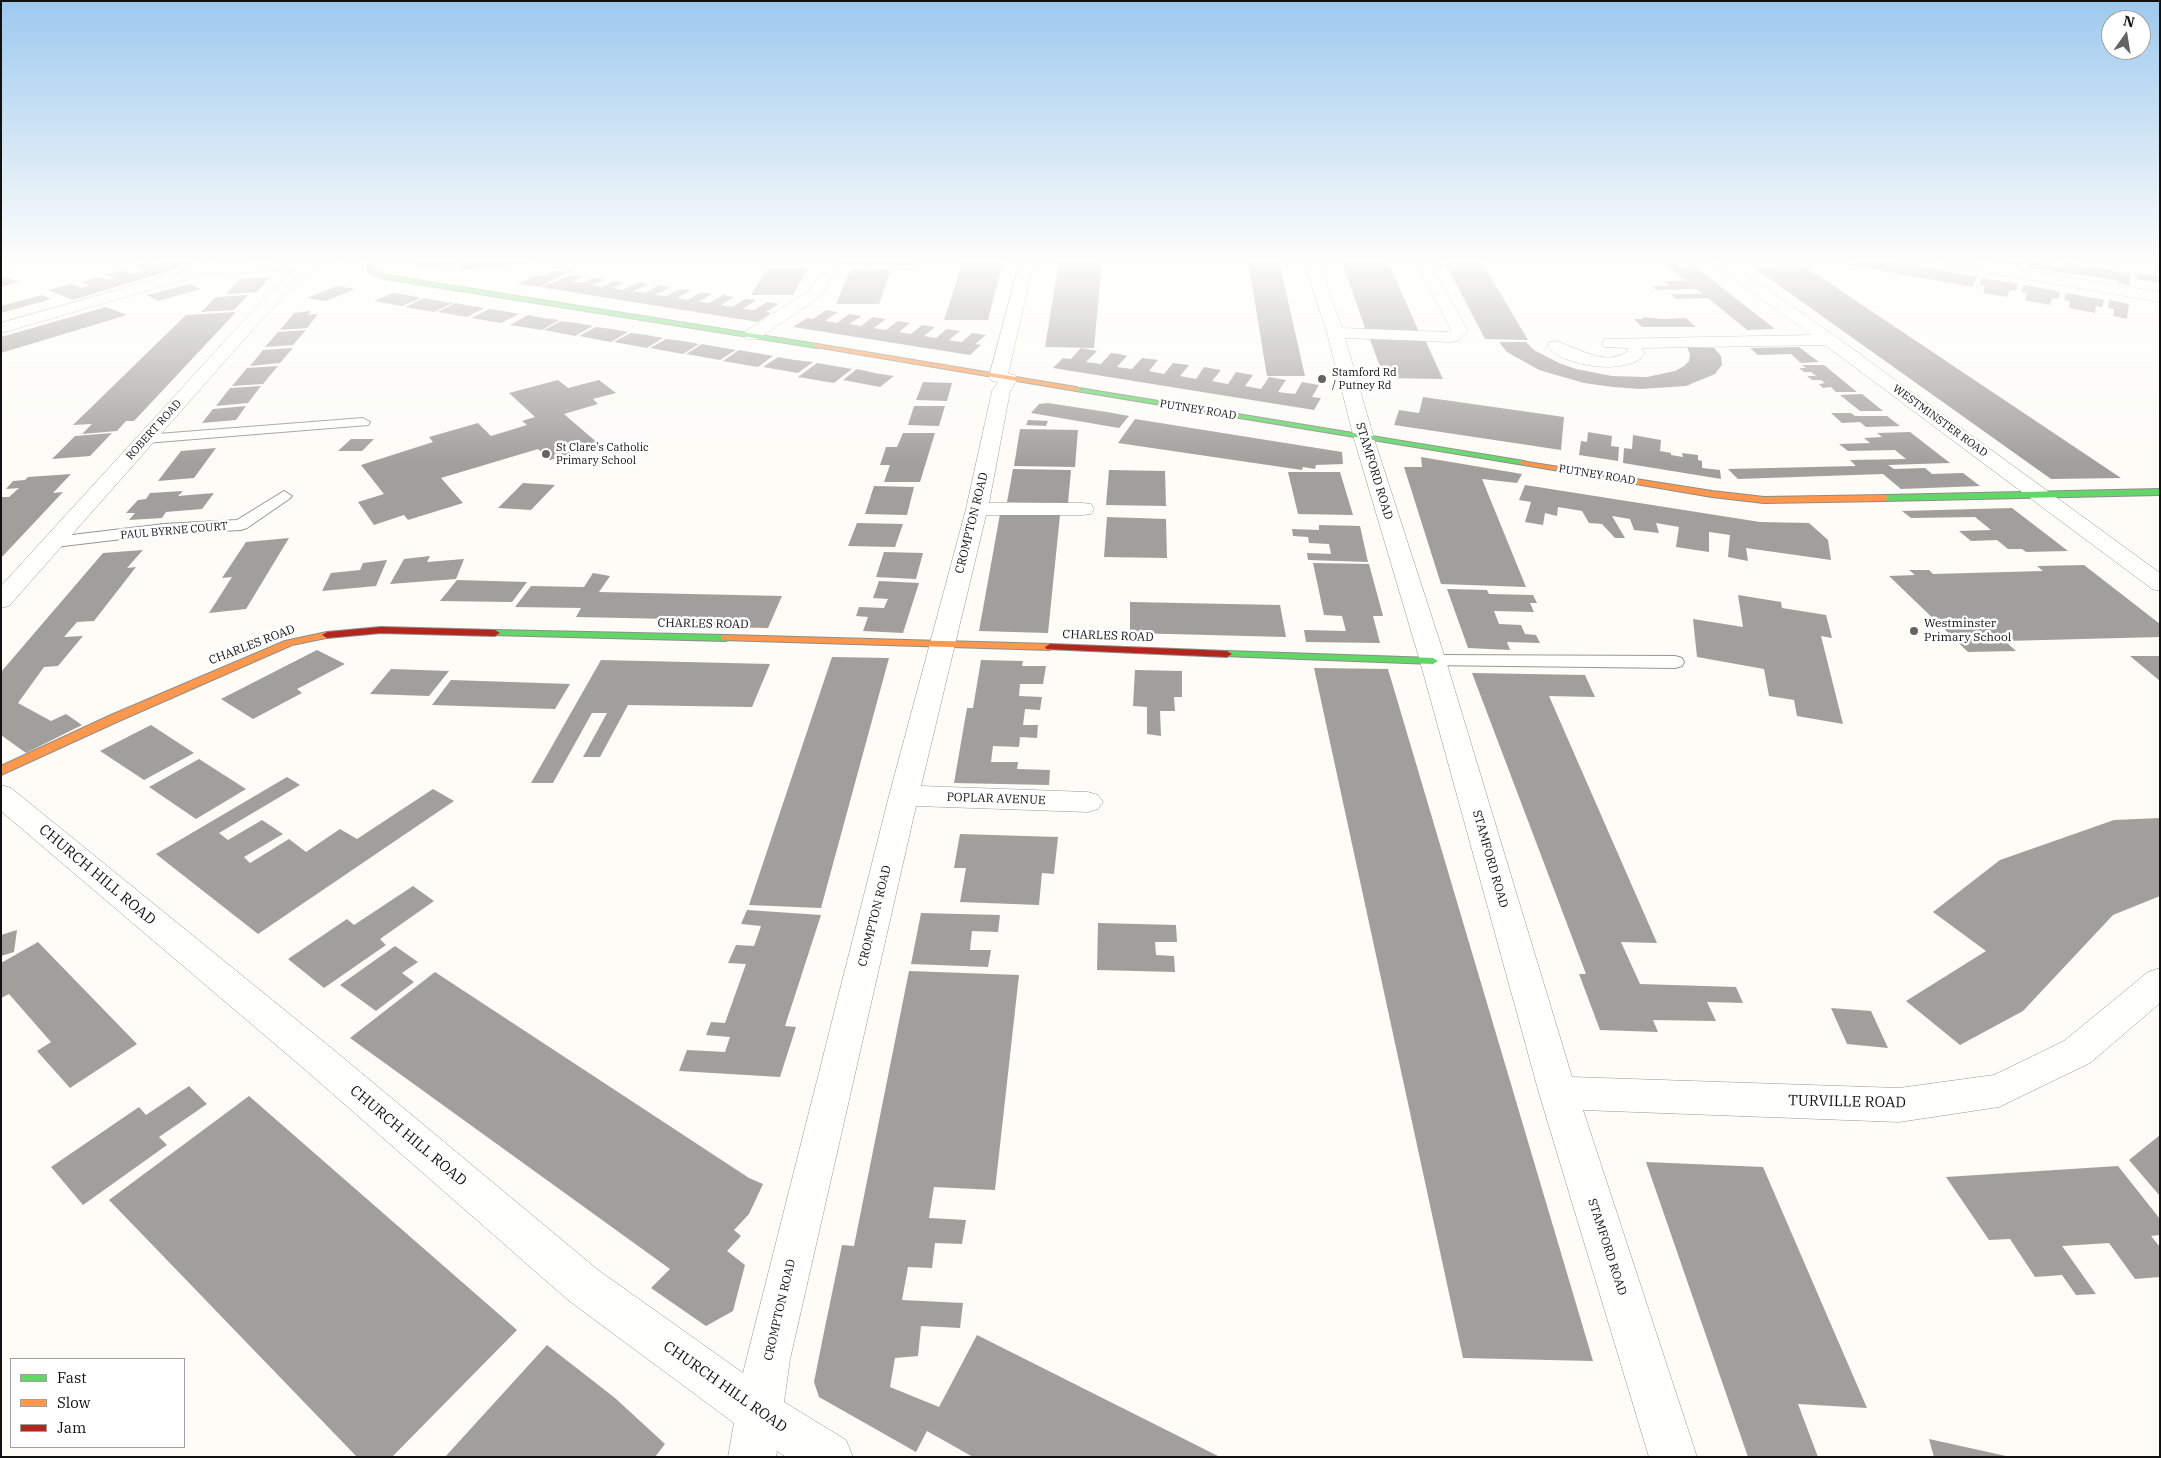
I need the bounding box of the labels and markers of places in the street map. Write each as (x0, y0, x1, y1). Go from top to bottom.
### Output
place label: Stamford Rd / Putney Rd (1332, 366, 1397, 392)
marker: Stamford Rd / Putney Rd (1316, 373, 1328, 385)
place label: St Clare's Catholic Primary School (556, 441, 649, 467)
marker: St Clare's Catholic Primary School (540, 448, 552, 460)
place label: Westminster Primary School (1924, 617, 2011, 645)
marker: Westminster Primary School (1908, 625, 1920, 637)

